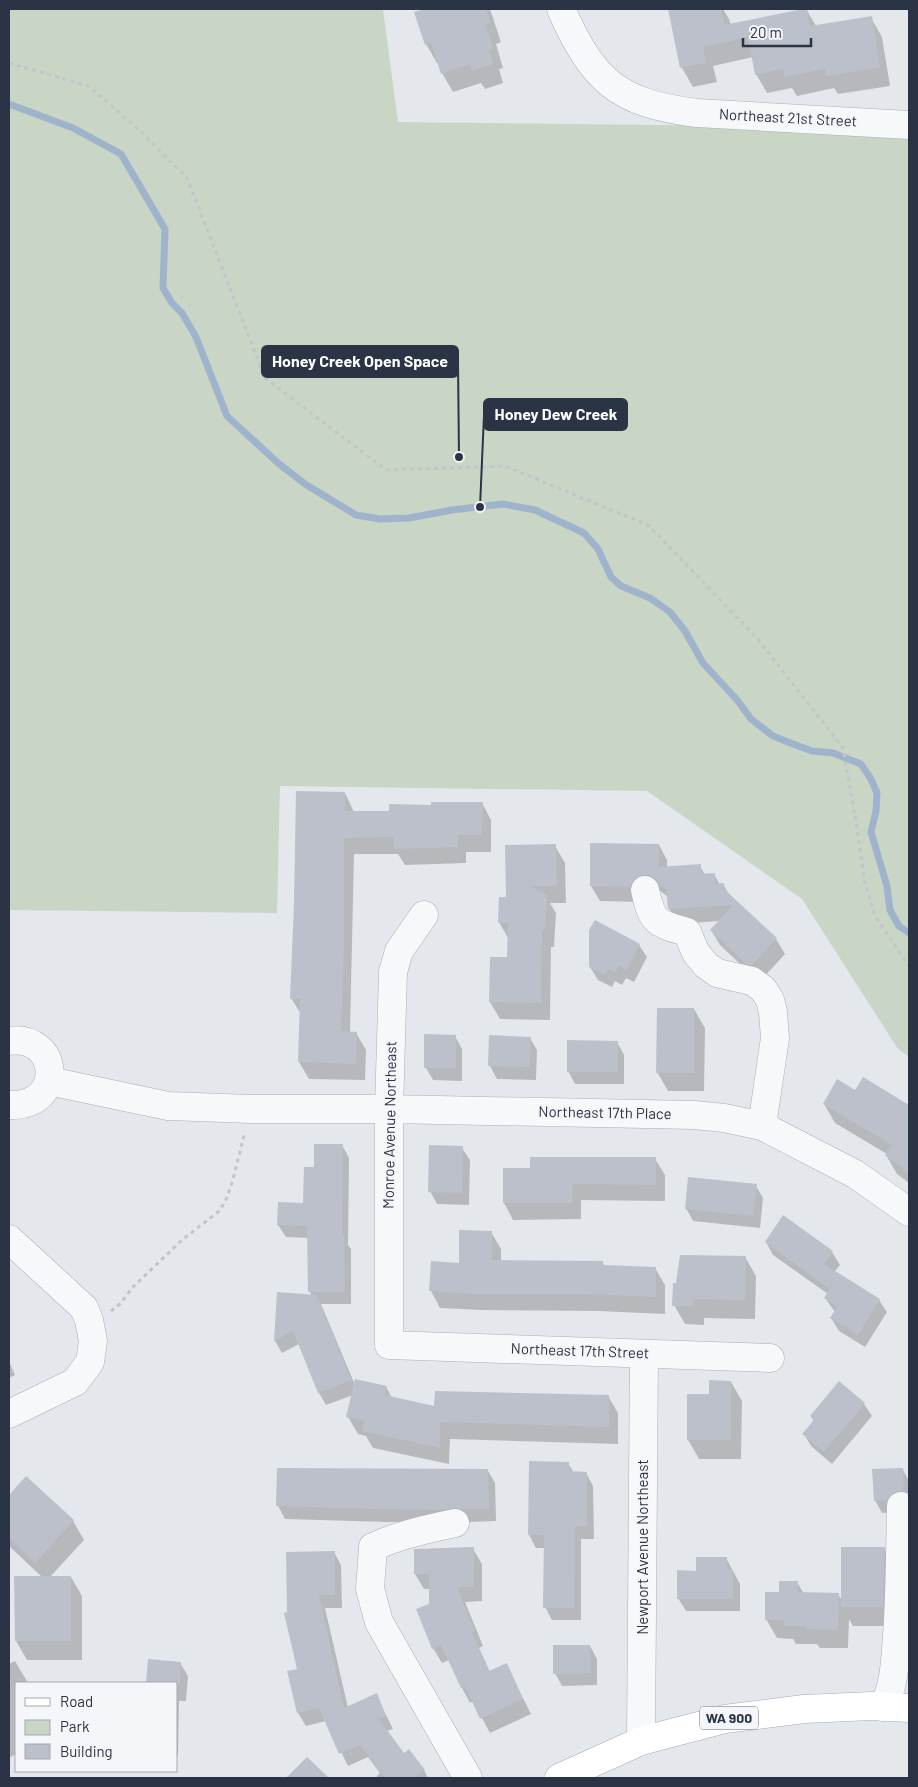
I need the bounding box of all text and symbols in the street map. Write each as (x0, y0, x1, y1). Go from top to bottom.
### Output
scale bar (743, 15, 810, 47)
text: 20 m (750, 23, 782, 41)
street label: Northeast 21st Street (718, 104, 858, 130)
callout: Honey Creek Open Space (262, 346, 458, 377)
text: Honey Creek Open Space (272, 351, 448, 370)
callout: Honey Dew Creek (484, 399, 627, 430)
text: Honey Dew Creek (495, 404, 618, 423)
street label: Monroe Avenue Northeast (379, 1041, 399, 1209)
street label: Northeast 17th Place (538, 1102, 672, 1122)
street label: Northeast 17th Street (511, 1339, 650, 1361)
street label: Newport Avenue Northeast (633, 1459, 651, 1635)
legend (15, 1682, 178, 1772)
text: Road (60, 1692, 93, 1710)
road number: WA 900 (700, 1706, 758, 1730)
text: Park (60, 1717, 90, 1735)
text: Building (60, 1742, 113, 1760)

